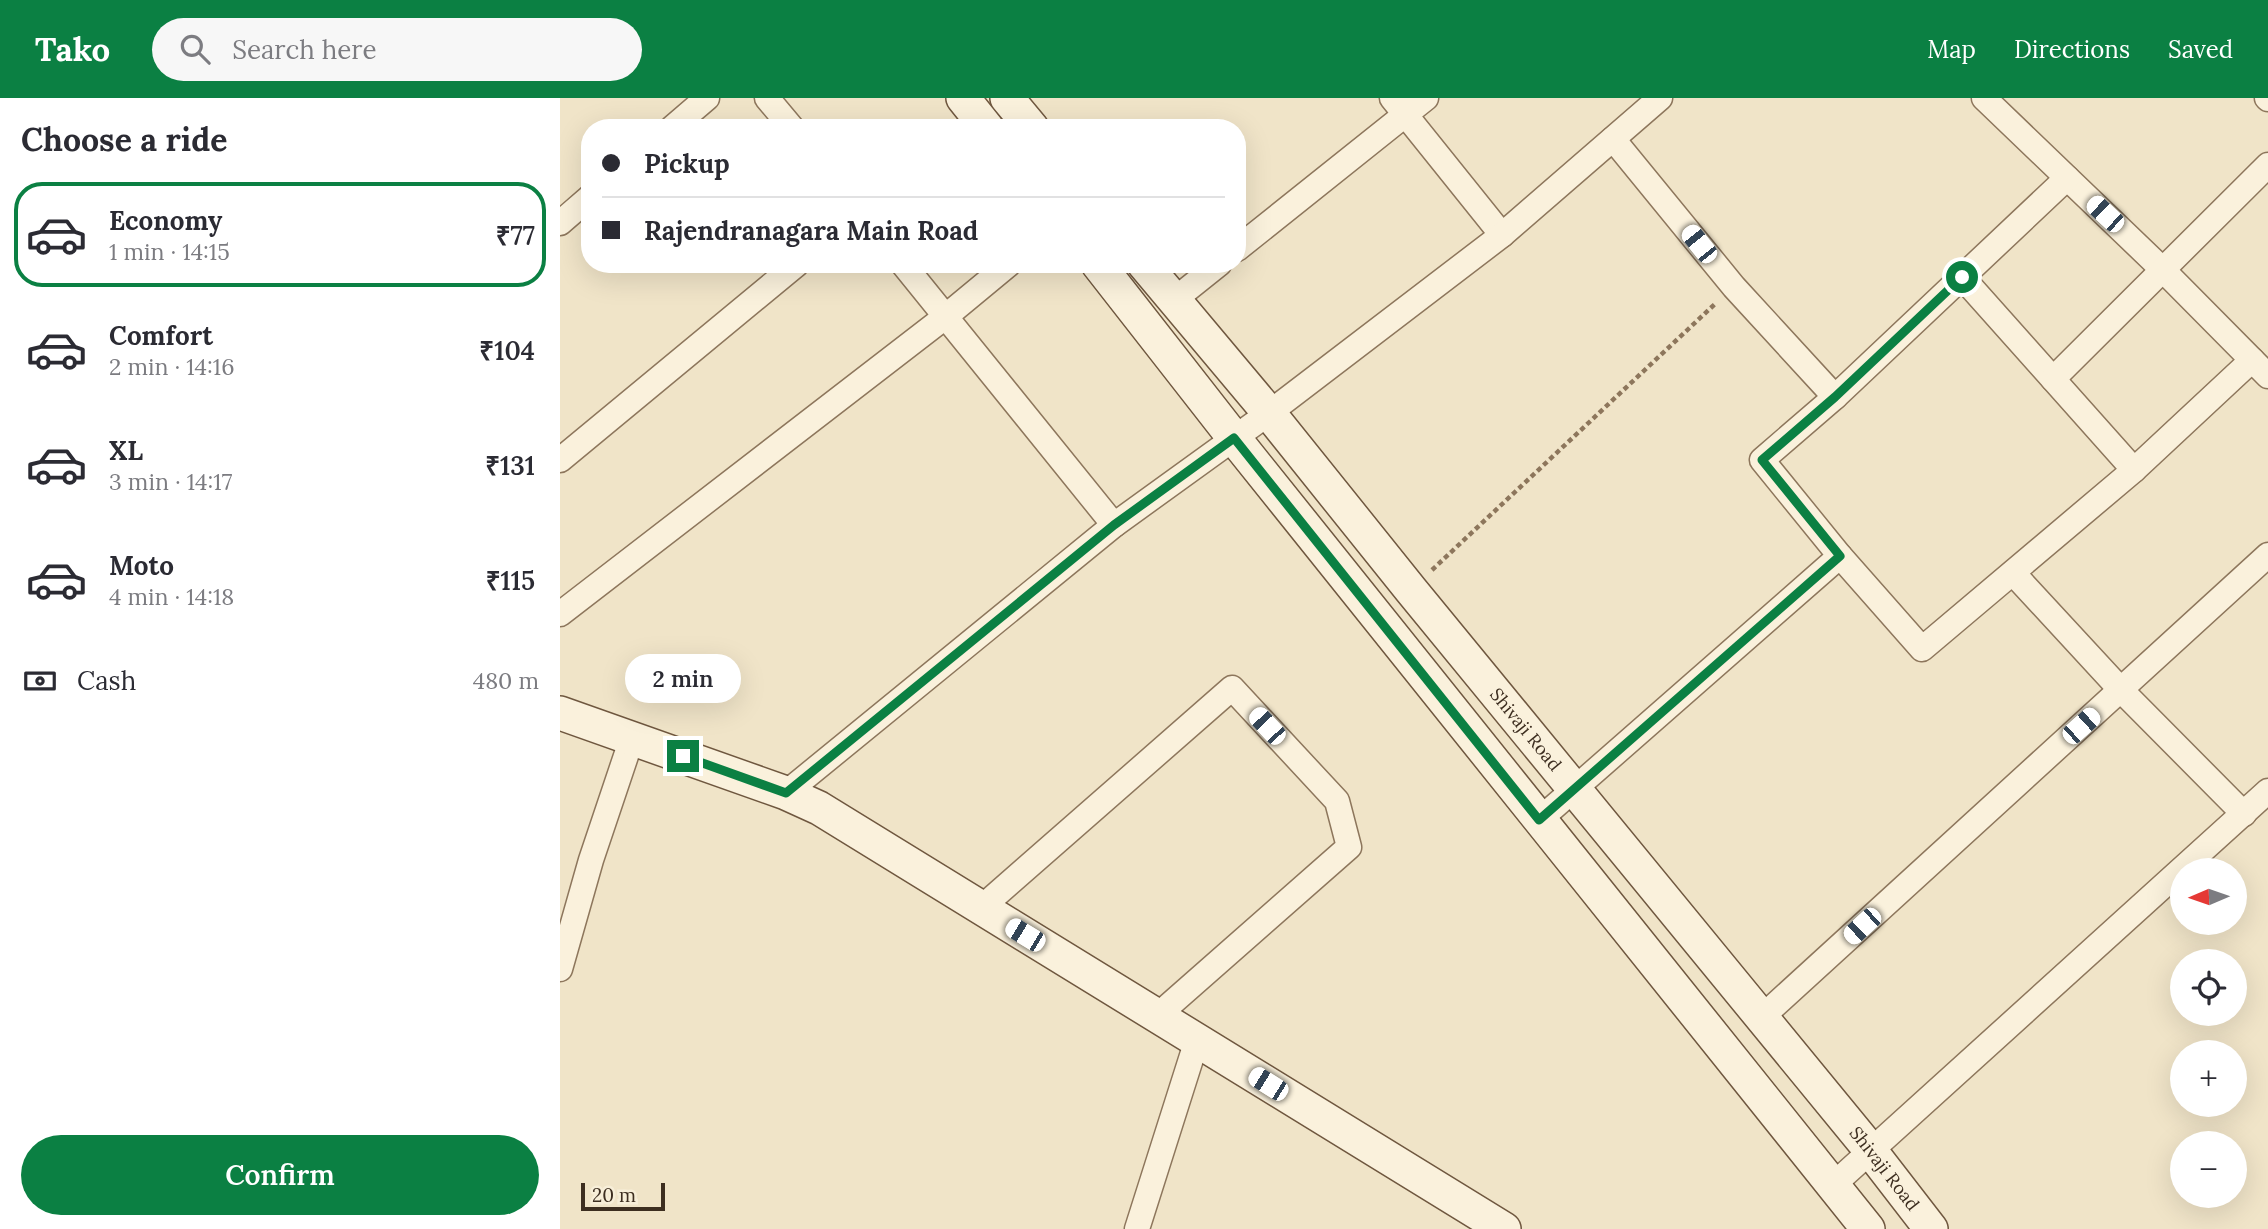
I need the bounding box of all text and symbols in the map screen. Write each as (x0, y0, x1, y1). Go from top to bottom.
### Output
search box (152, 18, 642, 81)
text: Tako (35, 28, 110, 70)
icon: search (176, 30, 214, 68)
text: Search here (232, 33, 377, 66)
text: Map (1927, 34, 1976, 65)
text: Directions (2014, 34, 2130, 65)
text: Saved (2168, 34, 2233, 65)
text: Choose a ride (21, 119, 228, 160)
text: Pickup (644, 147, 730, 180)
car (2083, 192, 2128, 236)
icon: car (25, 203, 88, 266)
text: Economy (109, 204, 222, 237)
text: Rajendranagara Main Road (644, 214, 978, 247)
text: ₹77 (496, 219, 535, 252)
car (1678, 221, 1721, 267)
text: 1 min · 14:15 (109, 237, 230, 266)
route start (1946, 261, 1978, 293)
icon: car (25, 318, 88, 381)
text: Comfort (109, 319, 213, 352)
text: ₹104 (479, 334, 535, 367)
text: 2 min · 14:16 (109, 352, 235, 381)
icon: car (25, 433, 88, 496)
text: XL (109, 434, 143, 467)
text: ₹131 (485, 449, 535, 482)
text: 3 min · 14:17 (109, 467, 232, 496)
icon: car (25, 548, 88, 611)
text: Moto (109, 549, 174, 582)
text: ₹115 (486, 564, 535, 597)
text: 4 min · 14:18 (109, 582, 234, 611)
callout: 2 min (625, 654, 741, 704)
icon: cash (21, 662, 59, 700)
text: Cash (77, 664, 136, 697)
text: 2 min (653, 664, 713, 693)
text: 480 m (473, 666, 539, 695)
street label: Shivaji Road (1485, 683, 1567, 776)
car (1245, 703, 1290, 749)
car (2059, 704, 2104, 748)
route end (667, 740, 699, 772)
north arrow (2170, 858, 2247, 934)
map controls (2170, 858, 2247, 1208)
car (1840, 904, 1885, 948)
car (1002, 915, 1049, 955)
button: locate (2170, 949, 2247, 1026)
button: + (2170, 1040, 2247, 1117)
car (1245, 1064, 1292, 1104)
street label: Shivaji Road (1845, 1122, 1925, 1215)
button: − (2170, 1131, 2247, 1208)
button: Confirm (21, 1135, 539, 1215)
scale bar (581, 1180, 665, 1212)
text: 20 m (592, 1183, 636, 1207)

